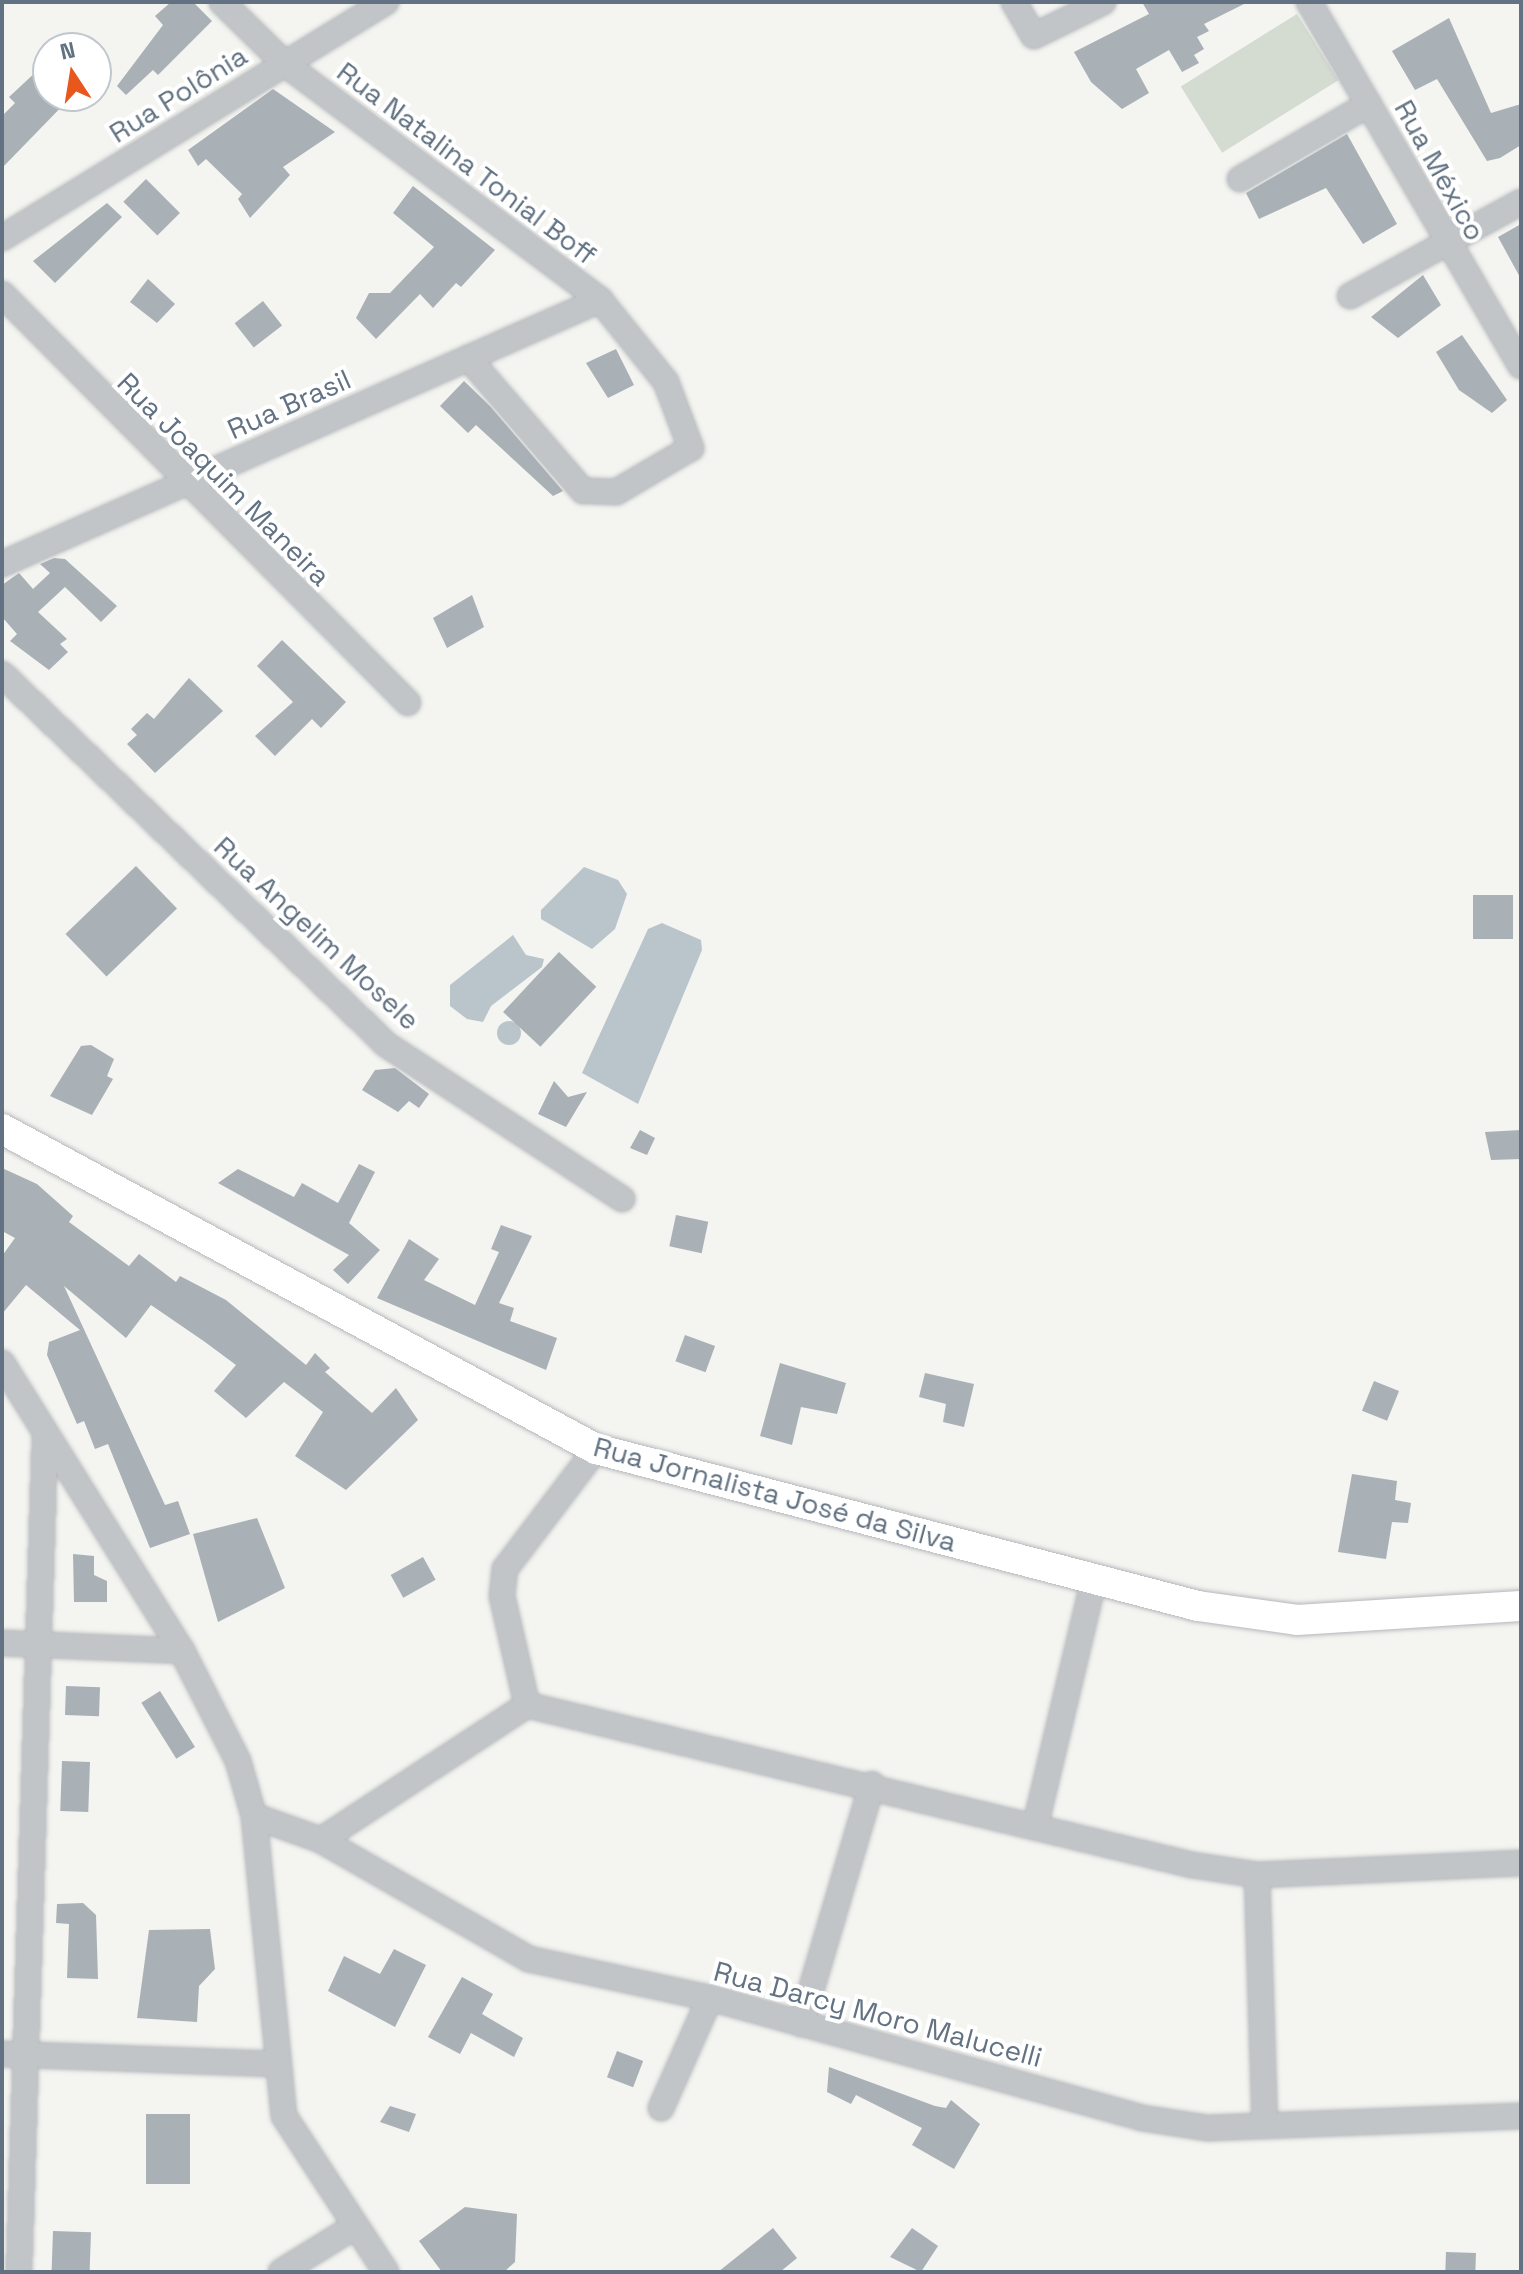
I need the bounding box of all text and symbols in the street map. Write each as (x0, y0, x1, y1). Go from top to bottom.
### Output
north arrow (32, 32, 112, 112)
text: N (57, 35, 78, 66)
street label: Rua Polônia (103, 38, 253, 150)
street label: Rua Natalina Tonial Boff (330, 54, 604, 272)
street label: Rua México (1388, 94, 1492, 246)
street label: Rua Brasil (222, 362, 356, 446)
street label: Rua Joaquim Maneira (111, 366, 337, 592)
street label: Rua Angelim Mosele (207, 829, 427, 1037)
street label: Rua Jornalista José da Silva (590, 1429, 960, 1559)
street label: Rua Darcy Moro Malucelli (710, 1954, 1046, 2074)

